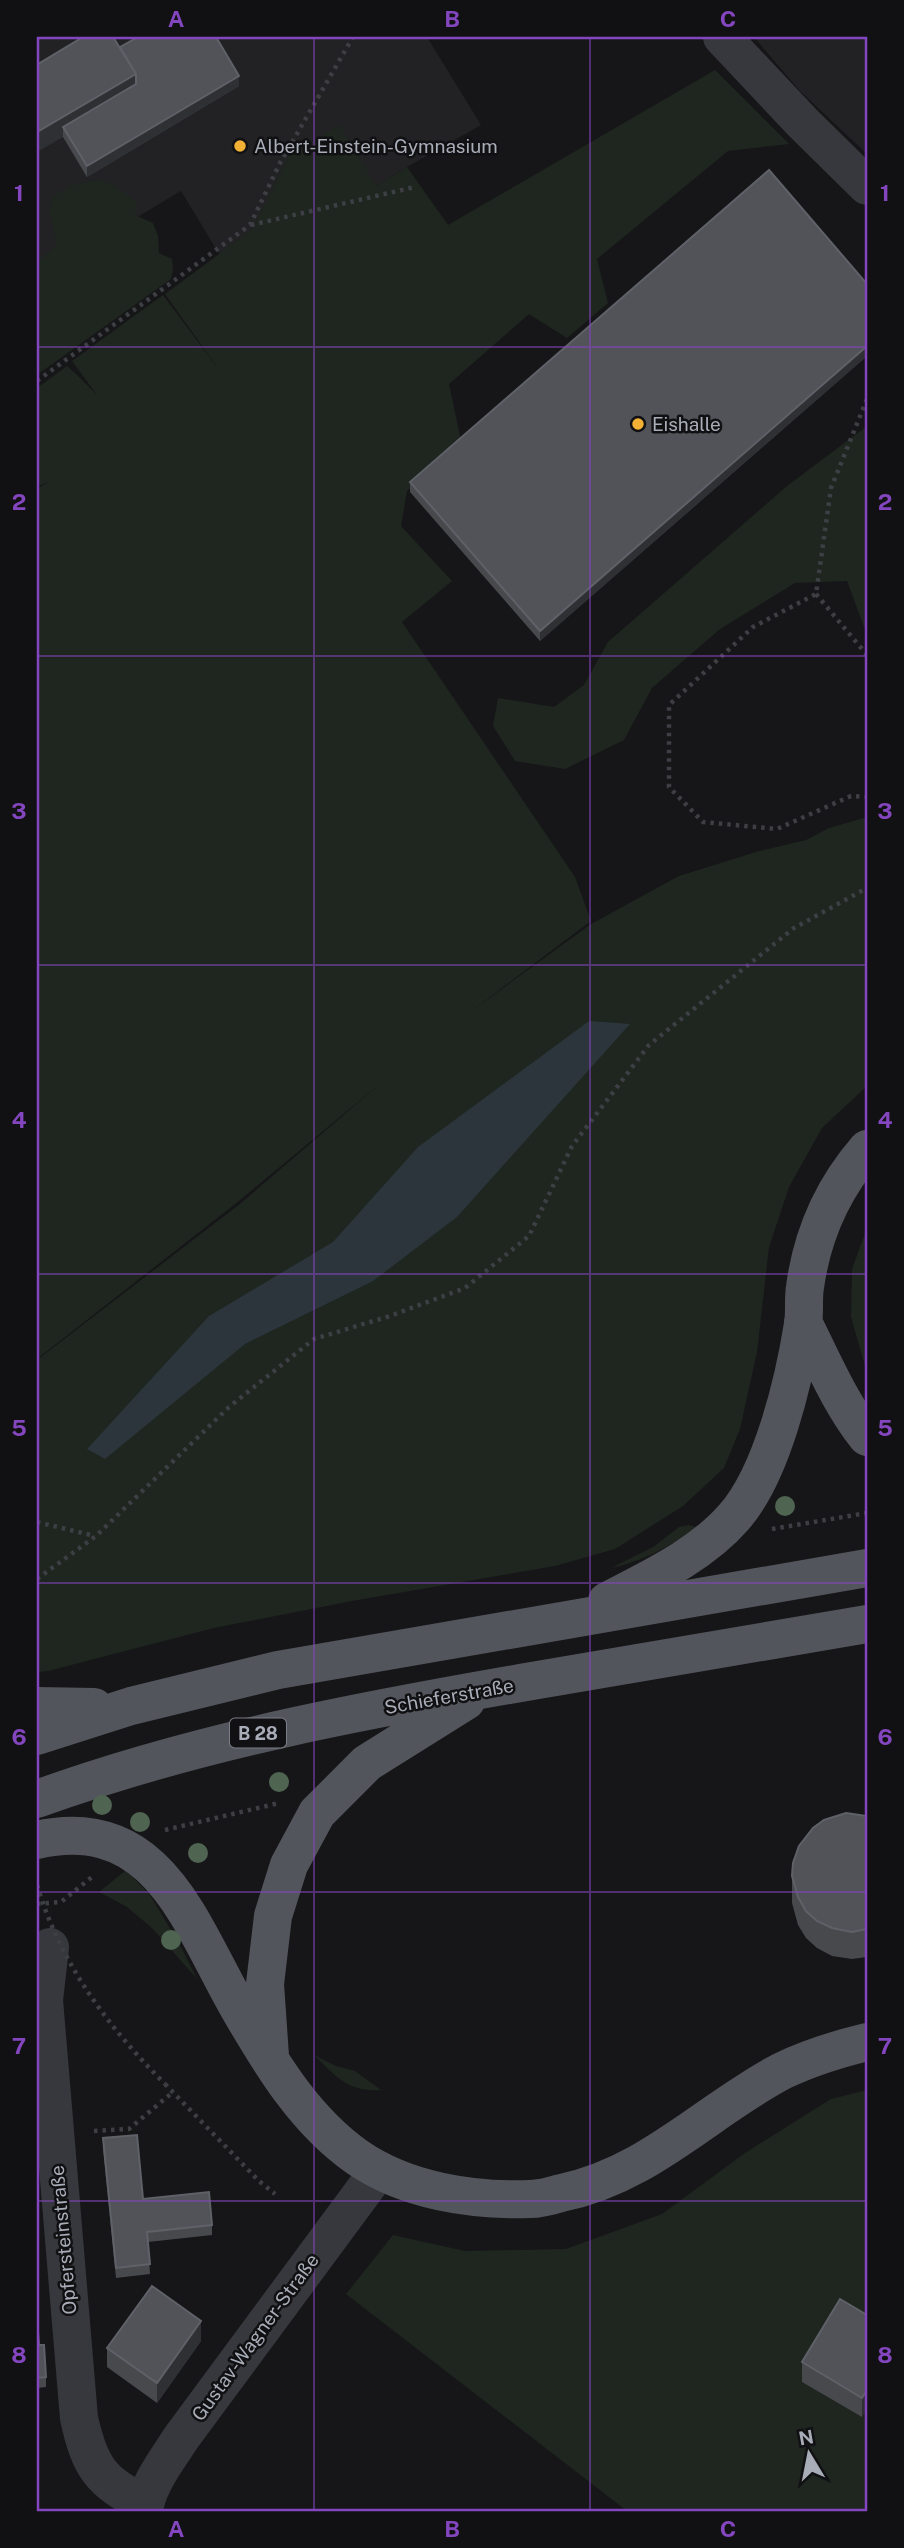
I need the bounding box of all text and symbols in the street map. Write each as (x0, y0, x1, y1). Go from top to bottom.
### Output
text: A (168, 5, 185, 32)
text: B (444, 5, 460, 32)
text: C (720, 5, 736, 32)
place label: Albert-Einstein-Gymnasium (254, 135, 498, 157)
marker: Albert-Einstein-Gymnasium (232, 138, 248, 154)
text: 1 (14, 179, 24, 206)
text: 1 (880, 179, 890, 206)
place label: Eishalle (652, 413, 721, 435)
marker: Eishalle (630, 416, 646, 432)
text: 2 (12, 488, 26, 515)
text: 2 (878, 488, 892, 515)
text: 3 (11, 797, 27, 824)
text: 3 (877, 797, 893, 824)
text: 4 (11, 1106, 27, 1133)
text: 4 (877, 1106, 893, 1133)
text: 5 (11, 1414, 27, 1441)
text: 5 (877, 1414, 893, 1441)
street label: Schieferstraße (383, 1674, 515, 1718)
road number: B 28 (230, 1718, 286, 1748)
text: 6 (11, 1723, 27, 1750)
text: 6 (877, 1723, 893, 1750)
text: 7 (12, 2032, 26, 2059)
text: 7 (878, 2032, 892, 2059)
street label: Opfersteinstraße (46, 2165, 80, 2315)
street label: Gustav-Wagner-Straße (187, 2249, 323, 2425)
text: 8 (11, 2341, 27, 2368)
text: 8 (877, 2341, 893, 2368)
north arrow (774, 2418, 844, 2488)
text: N (797, 2425, 815, 2449)
text: A (168, 2515, 185, 2542)
text: B (444, 2515, 460, 2542)
text: C (720, 2515, 736, 2542)

